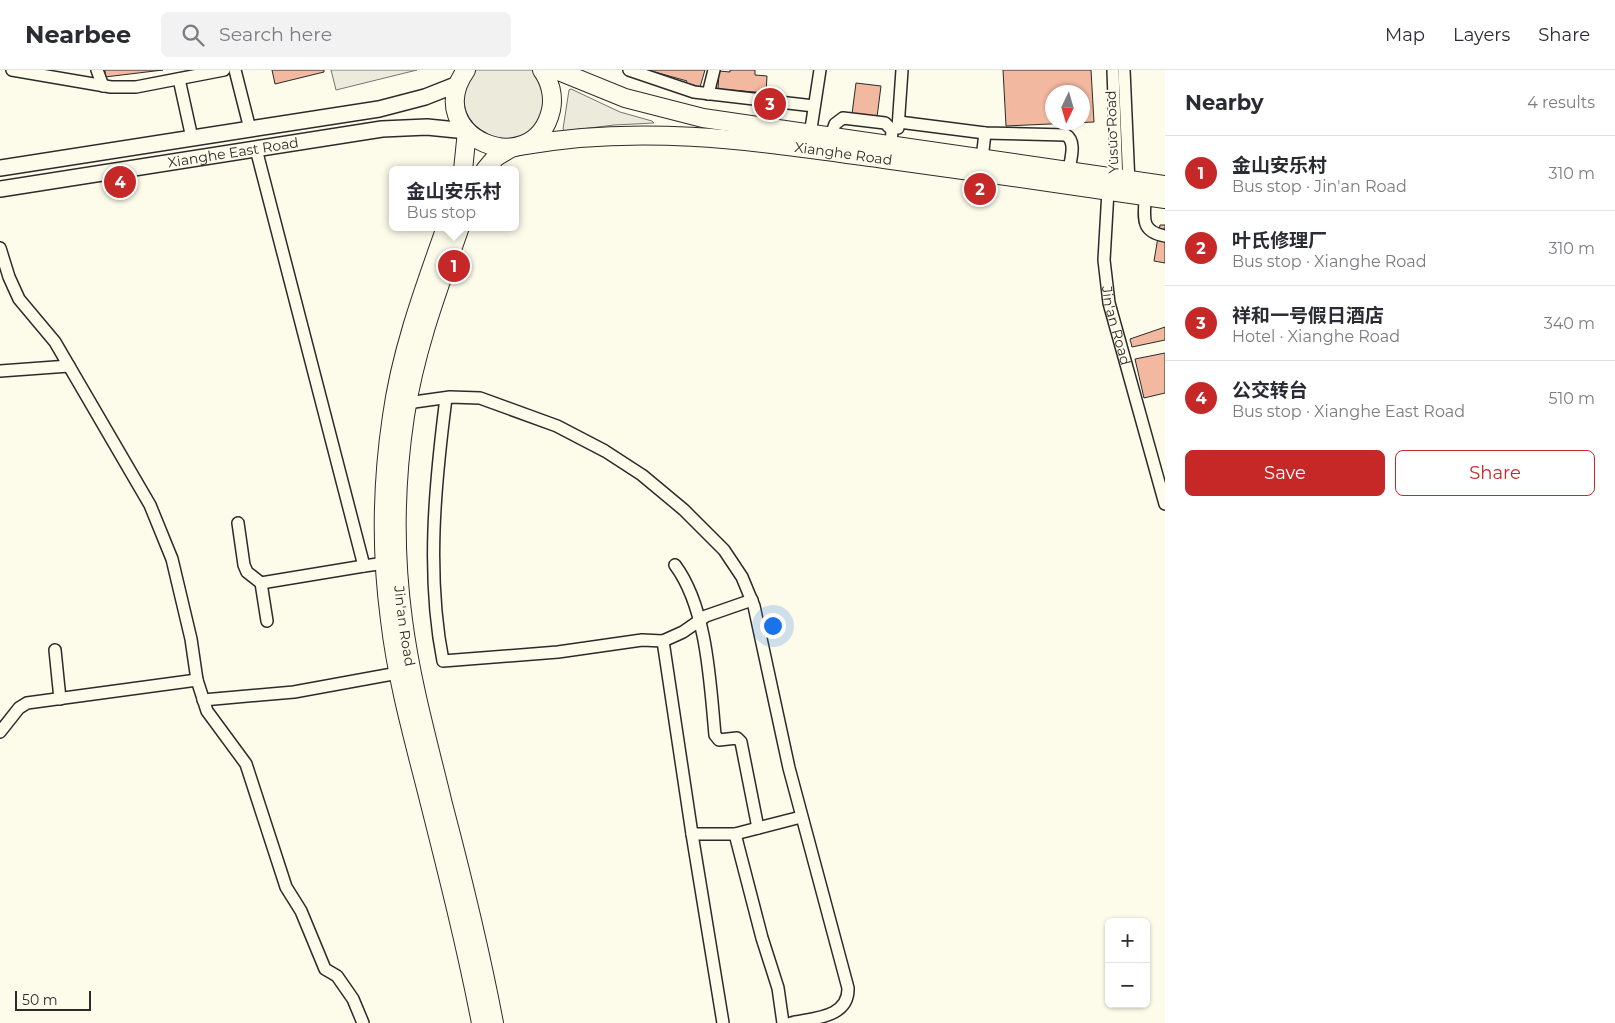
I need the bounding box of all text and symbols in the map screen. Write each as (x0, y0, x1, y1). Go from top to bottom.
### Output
search box (161, 12, 511, 57)
text: Nearbee (25, 20, 131, 49)
icon: search (179, 21, 207, 49)
text: Search here (219, 23, 332, 46)
text: Map (1385, 24, 1425, 46)
text: Layers (1453, 24, 1510, 46)
text: Share (1538, 24, 1590, 46)
pin: 3 (754, 85, 786, 123)
north arrow (1045, 85, 1090, 130)
street label: Yusuo Road (1102, 90, 1122, 174)
text: Nearby (1185, 90, 1264, 115)
text: 4 results (1527, 93, 1595, 112)
street label: Xianghe East Road (166, 133, 300, 172)
street label: Xianghe Road (793, 138, 893, 169)
text: 金山安乐村 (1232, 154, 1327, 177)
pin: 4 (104, 163, 136, 201)
text: 1 (1198, 164, 1204, 183)
text: 310 m (1548, 164, 1595, 183)
popup (389, 166, 519, 231)
pin: 2 (964, 170, 996, 208)
text: Bus stop · Jin'an Road (1232, 177, 1407, 196)
text: 金山安乐村 (406, 180, 502, 203)
text: Bus stop (406, 203, 476, 222)
text: 叶氏修理厂 (1232, 229, 1327, 252)
text: 2 (1196, 239, 1206, 258)
text: 310 m (1548, 239, 1595, 258)
pin: 1 (438, 247, 470, 285)
text: Bus stop · Xianghe Road (1232, 252, 1427, 271)
street label: Jin'an Road (1098, 284, 1135, 367)
text: 祥和一号假日酒店 (1232, 304, 1384, 327)
text: 3 (1196, 314, 1206, 333)
text: 340 m (1544, 314, 1595, 333)
text: Hotel · Xianghe Road (1232, 327, 1400, 346)
text: 公交转台 (1232, 379, 1308, 402)
text: 4 (1195, 389, 1207, 408)
text: 510 m (1548, 389, 1595, 408)
text: Bus stop · Xianghe East Road (1232, 402, 1465, 421)
button: Save (1185, 450, 1385, 496)
button: Share (1395, 450, 1595, 496)
street label: Jin'an Road (390, 584, 419, 668)
your location (760, 613, 786, 639)
map controls (1105, 918, 1150, 1008)
button: + (1105, 918, 1150, 963)
button: − (1105, 963, 1150, 1008)
scale bar (15, 988, 91, 1011)
text: 50 m (22, 991, 58, 1009)

